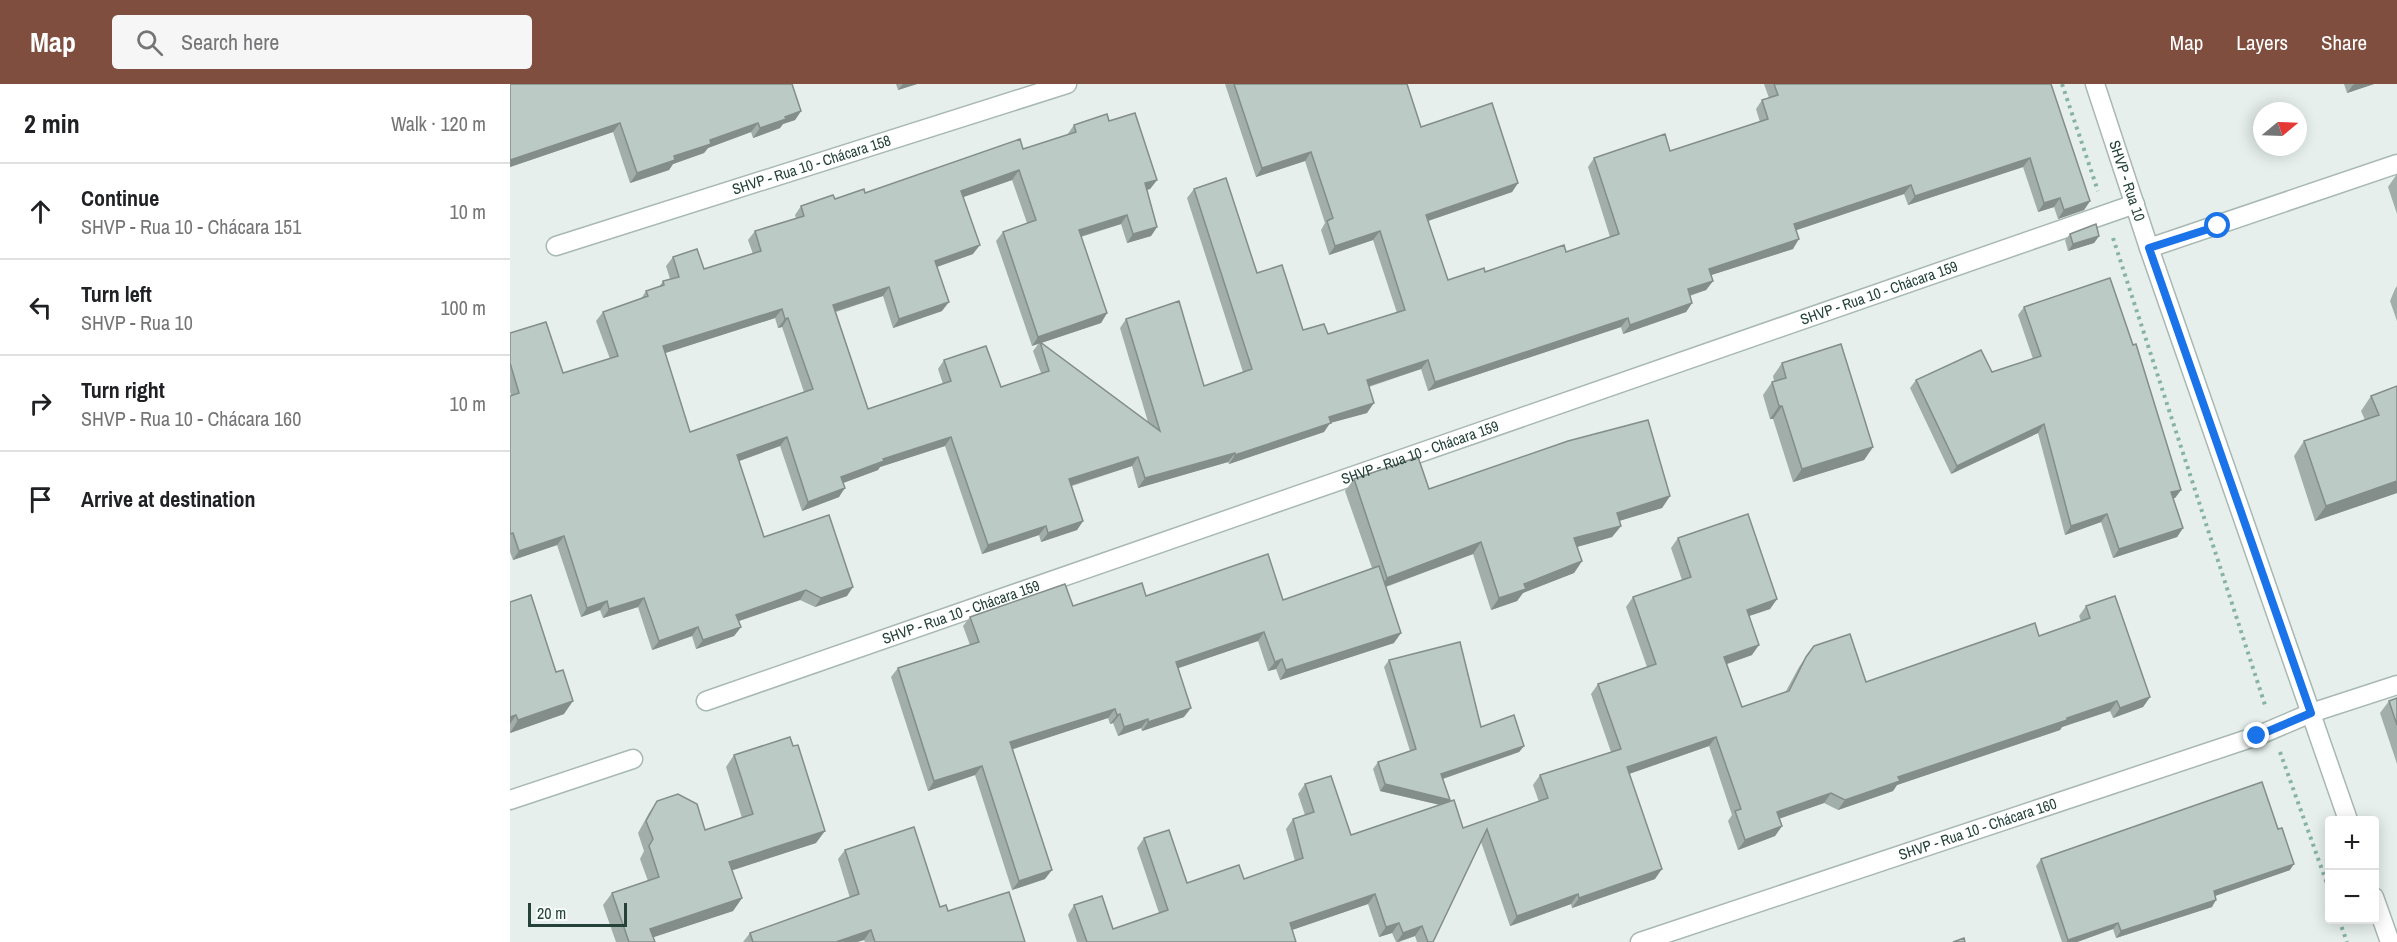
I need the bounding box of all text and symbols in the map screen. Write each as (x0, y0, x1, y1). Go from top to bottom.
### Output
search box (112, 15, 532, 69)
text: Map (30, 23, 76, 61)
icon: search (133, 26, 166, 59)
text: Search here (181, 27, 279, 57)
text: Map (2170, 28, 2203, 57)
text: Layers (2236, 28, 2288, 57)
text: Share (2321, 28, 2367, 57)
north arrow (2253, 102, 2307, 156)
text: 2 min (24, 106, 80, 141)
text: Walk · 120 m (391, 110, 486, 137)
street label: SHVP - Rua 10 - Chácara 158 (729, 129, 893, 200)
street label: SHVP - Rua 10 (2104, 138, 2151, 224)
text: Continue (81, 183, 159, 213)
icon: ahead (24, 195, 57, 228)
text: 10 m (450, 198, 486, 225)
route start (2204, 212, 2230, 238)
text: SHVP - Rua 10 - Chácara 151 (81, 213, 301, 240)
street label: SHVP - Rua 10 - Chácara 159 (1797, 255, 1961, 330)
text: Turn left (81, 279, 152, 309)
icon: left (24, 291, 57, 324)
text: 100 m (440, 294, 486, 321)
text: SHVP - Rua 10 (81, 309, 193, 336)
text: Turn right (81, 375, 165, 405)
icon: right (24, 387, 57, 420)
text: 10 m (450, 390, 486, 417)
text: SHVP - Rua 10 - Chácara 160 (81, 405, 301, 432)
street label: SHVP - Rua 10 - Chácara 159 (1338, 415, 1502, 489)
icon: arrive (24, 483, 57, 516)
text: Arrive at destination (81, 484, 255, 514)
street label: SHVP - Rua 10 - Chácara 159 (879, 575, 1043, 649)
route end (2243, 722, 2269, 748)
street label: SHVP - Rua 10 - Chácara 160 (1896, 793, 2059, 865)
map controls (2325, 816, 2379, 924)
button: + (2325, 816, 2379, 870)
button: − (2325, 870, 2379, 924)
scale bar (528, 900, 627, 928)
text: 20 m (537, 902, 566, 924)

